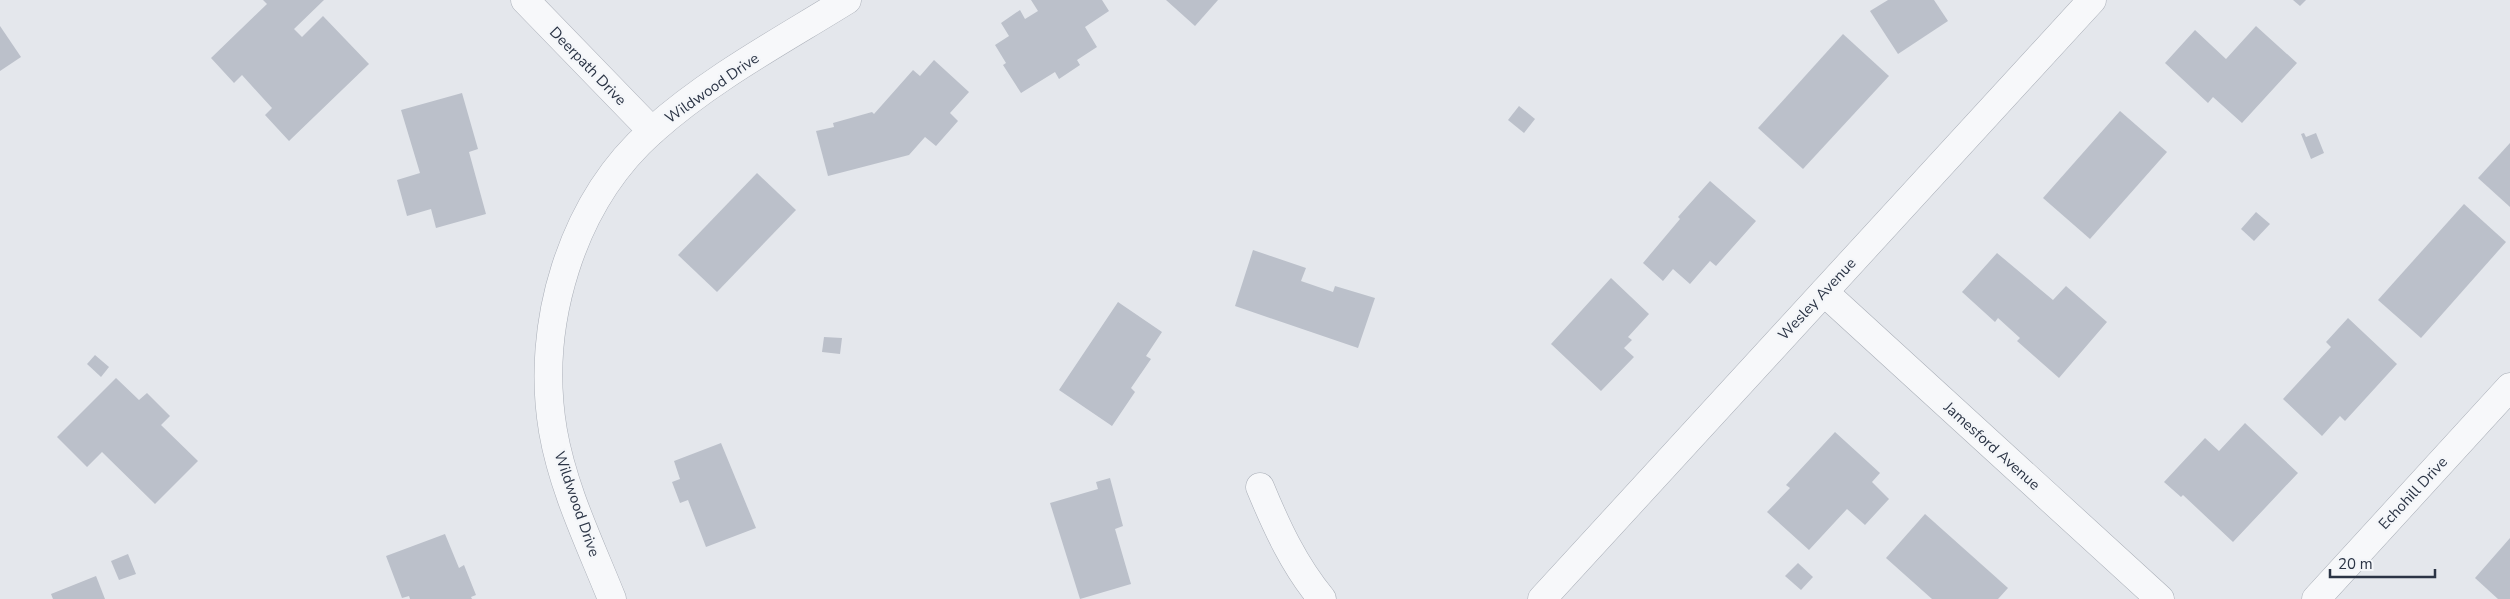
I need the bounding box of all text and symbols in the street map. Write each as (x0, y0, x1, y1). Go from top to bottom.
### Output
street label: Deerpath Drive (545, 22, 631, 110)
street label: Wildwood Drive (661, 48, 763, 128)
street label: Wesley Avenue (1774, 254, 1860, 344)
street label: Jamesford Avenue (1939, 397, 2044, 495)
street label: Wildwood Drive (550, 449, 604, 559)
street label: Echohill Drive (2374, 452, 2452, 534)
scale bar (2330, 546, 2435, 578)
text: 20 m (2338, 554, 2373, 574)

